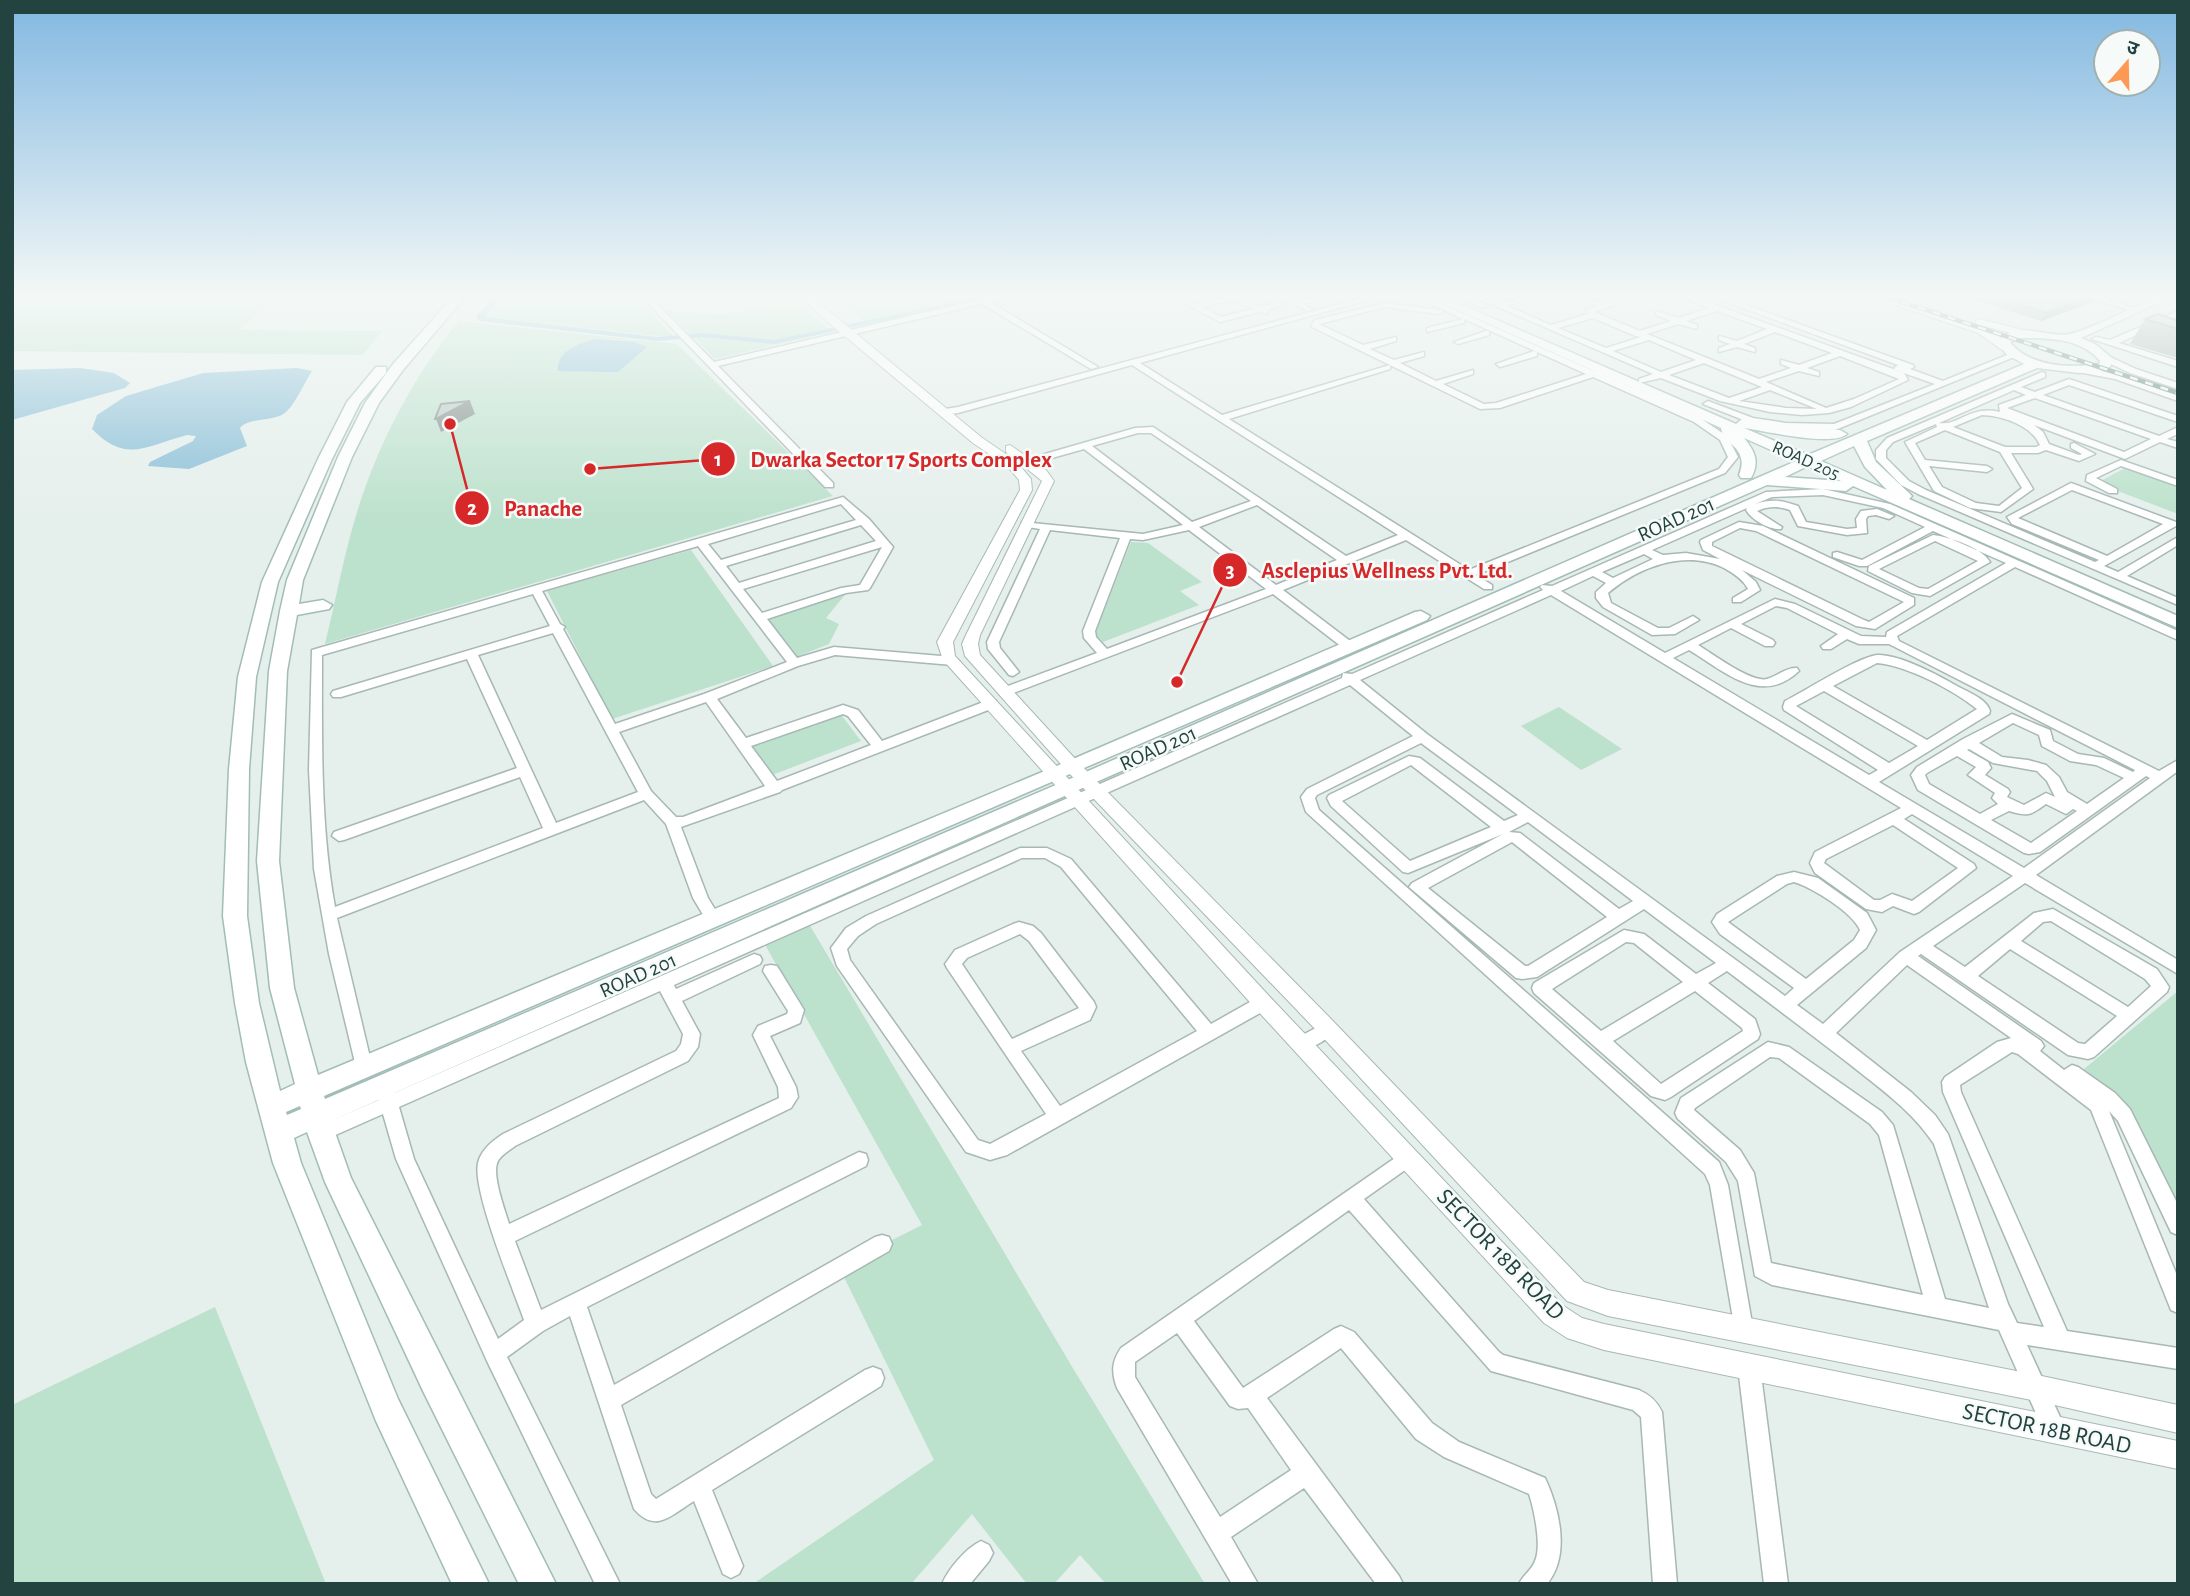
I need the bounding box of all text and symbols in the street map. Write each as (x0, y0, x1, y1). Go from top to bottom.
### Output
north arrow (2092, 28, 2162, 98)
text: उ (2124, 38, 2142, 60)
callout: Dwarka Sector 17 Sports Complex (701, 437, 1066, 481)
street label: ROAD 205 (1769, 438, 1842, 484)
text: 1 (714, 449, 722, 470)
text: Dwarka Sector 17 Sports Complex (750, 449, 1052, 472)
callout: Panache (455, 486, 596, 530)
street label: ROAD 201 (1635, 493, 1718, 546)
text: 2 (467, 498, 477, 519)
text: Panache (504, 498, 582, 521)
callout: Asclepius Wellness Pvt. Ltd. (1213, 548, 1527, 592)
text: 3 (1225, 560, 1235, 581)
text: Asclepius Wellness Pvt. Ltd. (1261, 560, 1513, 583)
street label: ROAD 201 (1117, 722, 1200, 775)
street label: ROAD 201 (597, 949, 680, 1002)
street label: SECTOR 18B ROAD (1432, 1184, 1569, 1325)
street label: SECTOR 18B ROAD (1960, 1399, 2133, 1459)

